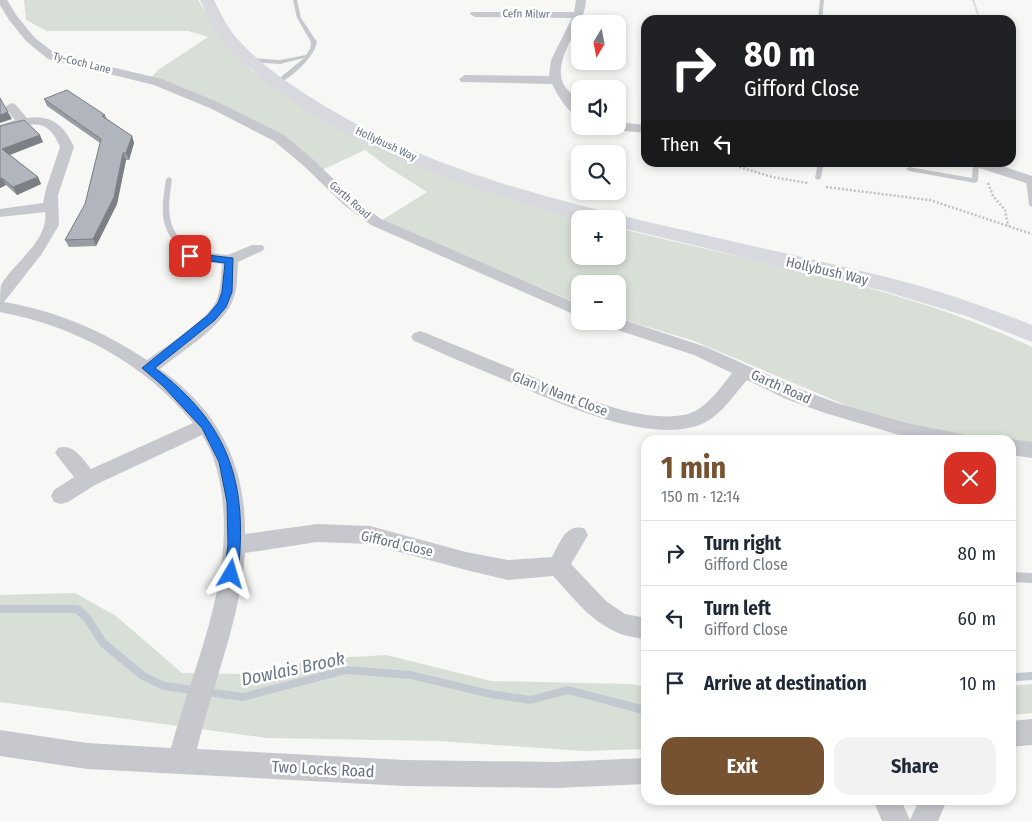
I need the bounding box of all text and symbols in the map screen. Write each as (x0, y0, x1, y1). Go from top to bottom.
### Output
street label: Cefn Milwr (502, 7, 550, 21)
north arrow (571, 15, 626, 70)
map controls (571, 15, 626, 330)
text: 80 m (744, 33, 816, 75)
icon: right (661, 35, 726, 100)
street label: Ty-Coch Lane (52, 50, 112, 76)
text: Gifford Close (744, 75, 859, 102)
button: sound (571, 80, 626, 135)
street label: Hollybush Way (353, 124, 419, 164)
icon: left (709, 130, 737, 158)
text: Then (661, 133, 699, 156)
button: search (571, 145, 626, 200)
street label: Garth Road (327, 179, 373, 221)
button: + (571, 210, 626, 265)
pin (169, 235, 211, 277)
icon: arrive (176, 242, 204, 270)
street label: Hollybush Way (784, 253, 870, 289)
button: − (571, 275, 626, 330)
street label: Garth Road (748, 366, 814, 408)
street label: Glan Y Nant Close (510, 368, 610, 420)
text: 1 min (661, 450, 726, 486)
button: close (944, 452, 996, 504)
text: 150 m · 12:14 (661, 487, 740, 506)
street label: Gifford Close (359, 527, 435, 561)
text: Turn right (704, 532, 781, 555)
icon: right (661, 539, 689, 567)
text: 80 m (958, 542, 996, 565)
position arrow (204, 547, 256, 599)
text: Gifford Close (704, 555, 788, 574)
text: Turn left (704, 597, 771, 620)
icon: left (661, 604, 689, 632)
text: 60 m (958, 607, 996, 630)
text: Gifford Close (704, 620, 788, 639)
water label: Dowlais Brook (239, 647, 347, 691)
icon: arrive (661, 669, 689, 697)
text: Arrive at destination (704, 672, 867, 695)
text: 10 m (960, 672, 996, 695)
button: Exit (661, 737, 824, 795)
button: Share (834, 737, 996, 795)
street label: Two Locks Road (271, 757, 375, 781)

